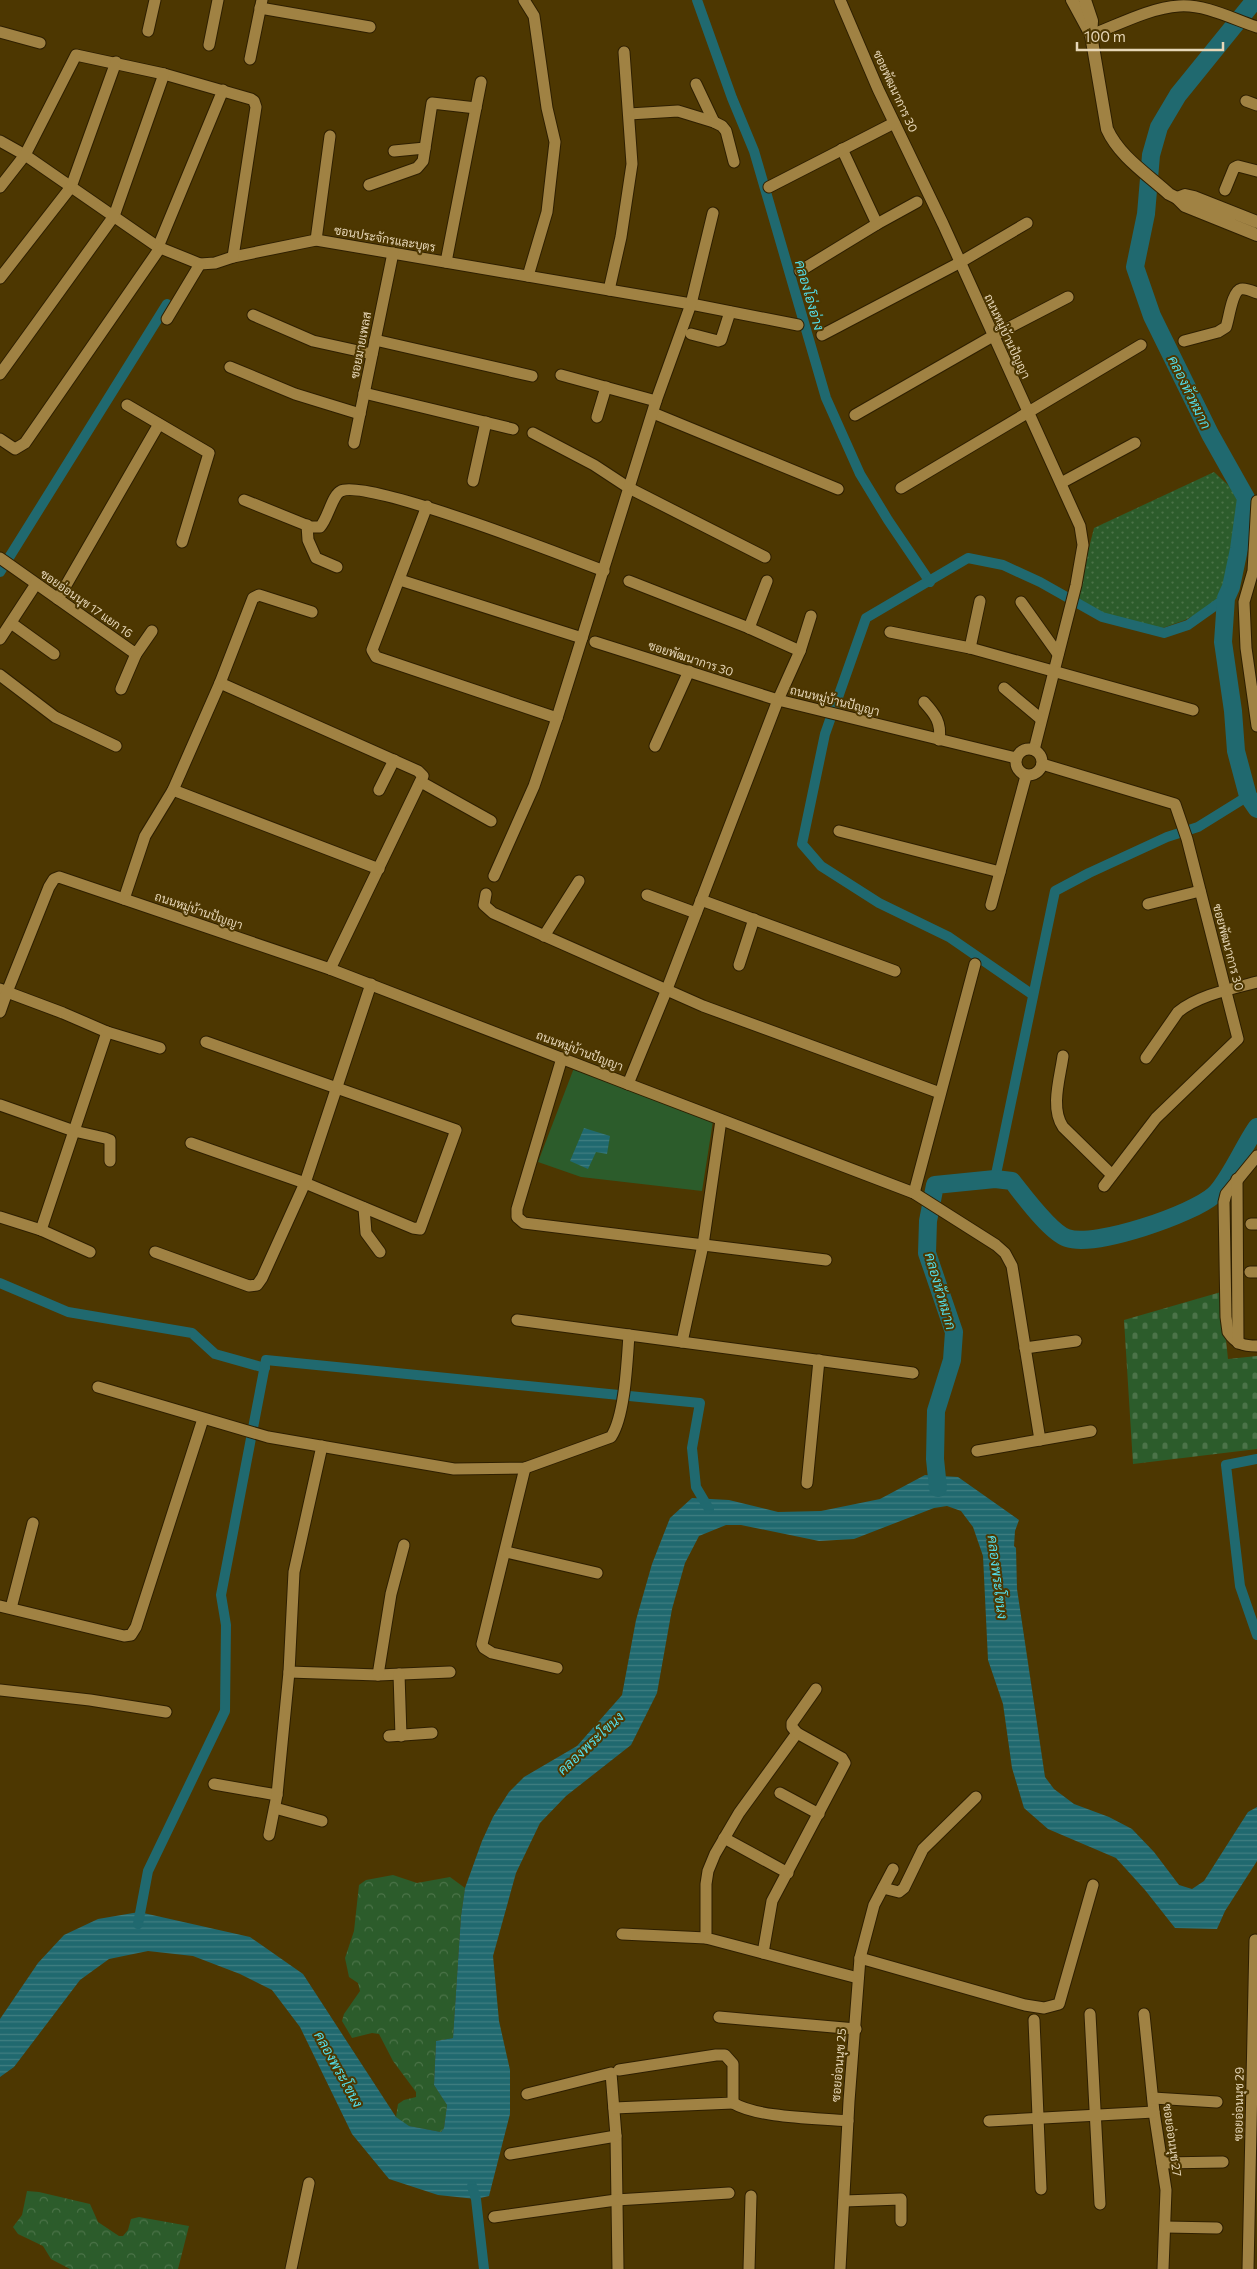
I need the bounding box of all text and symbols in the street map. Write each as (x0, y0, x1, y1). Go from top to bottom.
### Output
scale bar (1077, 20, 1223, 52)
text: 100 m (1084, 27, 1126, 45)
street label: ซอยพัฒนาการ 30 (871, 48, 921, 134)
street label: ซอนประจักรและบุตร (333, 222, 437, 257)
water label: คลองโอ่งอ่าง (792, 258, 828, 332)
street label: ถนนหมู่บ้านปัญญา (980, 291, 1034, 382)
street label: ซอยมายเพลส (347, 310, 373, 380)
water label: คลองหัวหมาก (1165, 353, 1215, 431)
street label: ซอยอ่อนนุช 17 แยก 16 (36, 566, 136, 643)
street label: ซอยพัฒนาการ 30 (647, 638, 736, 678)
street label: ถนนหมู่บ้านปัญญา (788, 682, 881, 720)
street label: ถนนหมู่บ้านปัญญา (153, 888, 245, 933)
street label: ซอยพัฒนาการ 30 (1211, 902, 1247, 992)
street label: ถนนหมู่บ้านปัญญา (534, 1027, 625, 1075)
water label: คลองหัวหมาก (922, 1250, 960, 1332)
water label: คลองพระโขนง (984, 1534, 1012, 1620)
water label: คลองพระโขนง (553, 1708, 627, 1778)
water label: คลองพระโขนง (311, 2028, 367, 2110)
street label: ซอยอ่อนนุช 25 (828, 2028, 851, 2103)
street label: ซอยอ่อนนุช 29 (1230, 2067, 1249, 2141)
street label: ซอยอ่อนนุช 27 (1158, 2103, 1185, 2178)

